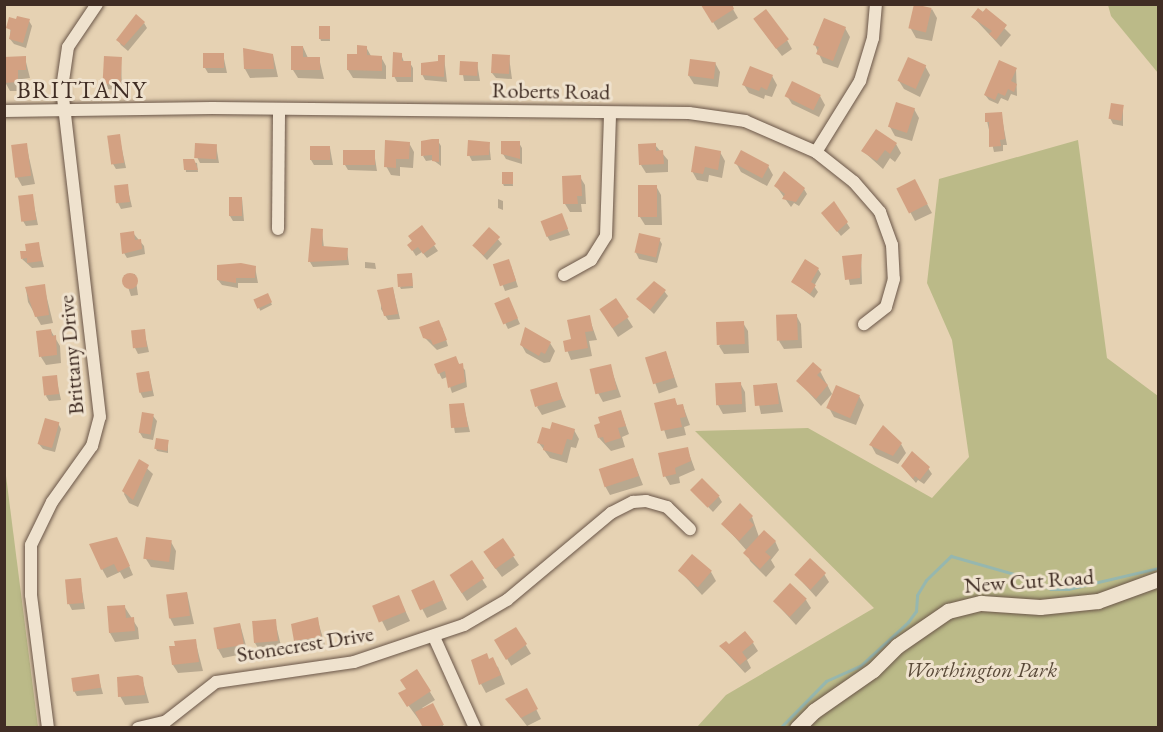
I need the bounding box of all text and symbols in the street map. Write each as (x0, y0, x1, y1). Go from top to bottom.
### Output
district label: BRITTANY (17, 76, 147, 104)
street label: Roberts Road (492, 77, 610, 105)
street label: Brittany Drive (53, 294, 89, 416)
street label: New Cut Road (963, 563, 1095, 599)
street label: Stonecrest Drive (235, 620, 375, 668)
park label: Worthington Park (905, 657, 1057, 683)

